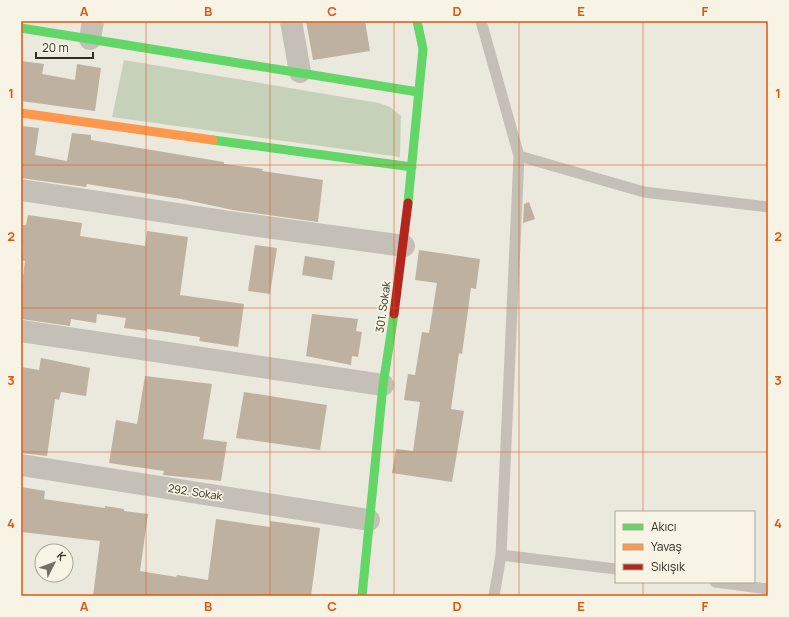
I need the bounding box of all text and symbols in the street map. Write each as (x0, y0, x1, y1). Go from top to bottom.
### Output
text: A (80, 2, 89, 20)
text: B (204, 2, 212, 20)
text: C (327, 2, 337, 20)
text: D (452, 2, 462, 20)
text: E (577, 2, 585, 20)
text: F (702, 2, 709, 20)
scale bar (36, 34, 93, 60)
text: 20 m (42, 39, 69, 56)
text: 1 (8, 84, 14, 102)
text: 1 (775, 84, 781, 102)
text: 2 (7, 227, 15, 245)
text: 2 (774, 227, 782, 245)
street label: 301. Sokak (371, 280, 394, 334)
text: 3 (7, 371, 15, 389)
text: 3 (774, 371, 782, 389)
street label: 292. Sokak (167, 480, 224, 503)
legend (615, 511, 755, 583)
text: 4 (7, 514, 15, 532)
text: 4 (774, 514, 782, 532)
text: Akıcı (651, 518, 677, 535)
text: Yavaş (651, 538, 682, 555)
north arrow (34, 543, 74, 583)
text: K (54, 548, 70, 564)
text: Sıkışık (651, 558, 686, 575)
text: A (80, 597, 89, 615)
text: B (204, 597, 212, 615)
text: C (327, 597, 337, 615)
text: D (452, 597, 462, 615)
text: E (577, 597, 585, 615)
text: F (702, 597, 709, 615)

